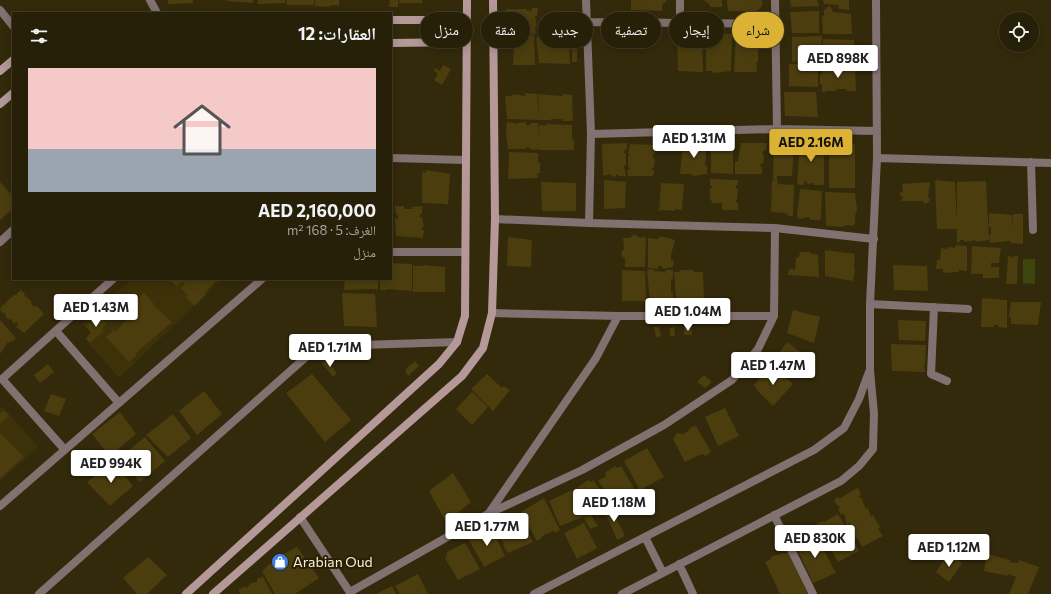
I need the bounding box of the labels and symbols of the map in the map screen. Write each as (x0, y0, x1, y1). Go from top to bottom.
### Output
pin: AED 898K (797, 45, 879, 79)
pin: AED 1.31M (648, 125, 740, 159)
pin: AED 2.16M (765, 129, 857, 163)
pin: AED 1.43M (50, 294, 142, 328)
pin: AED 1.04M (642, 298, 734, 332)
pin: AED 1.71M (284, 334, 376, 368)
pin: AED 1.47M (727, 352, 819, 386)
pin: AED 994K (70, 450, 152, 484)
pin: AED 1.18M (568, 489, 660, 523)
pin: AED 1.77M (441, 513, 533, 547)
pin: AED 830K (774, 525, 856, 559)
pin: AED 1.12M (903, 534, 995, 568)
shop icon: Arabian Oud (270, 552, 290, 572)
place label: Arabian Oud (293, 553, 373, 570)

